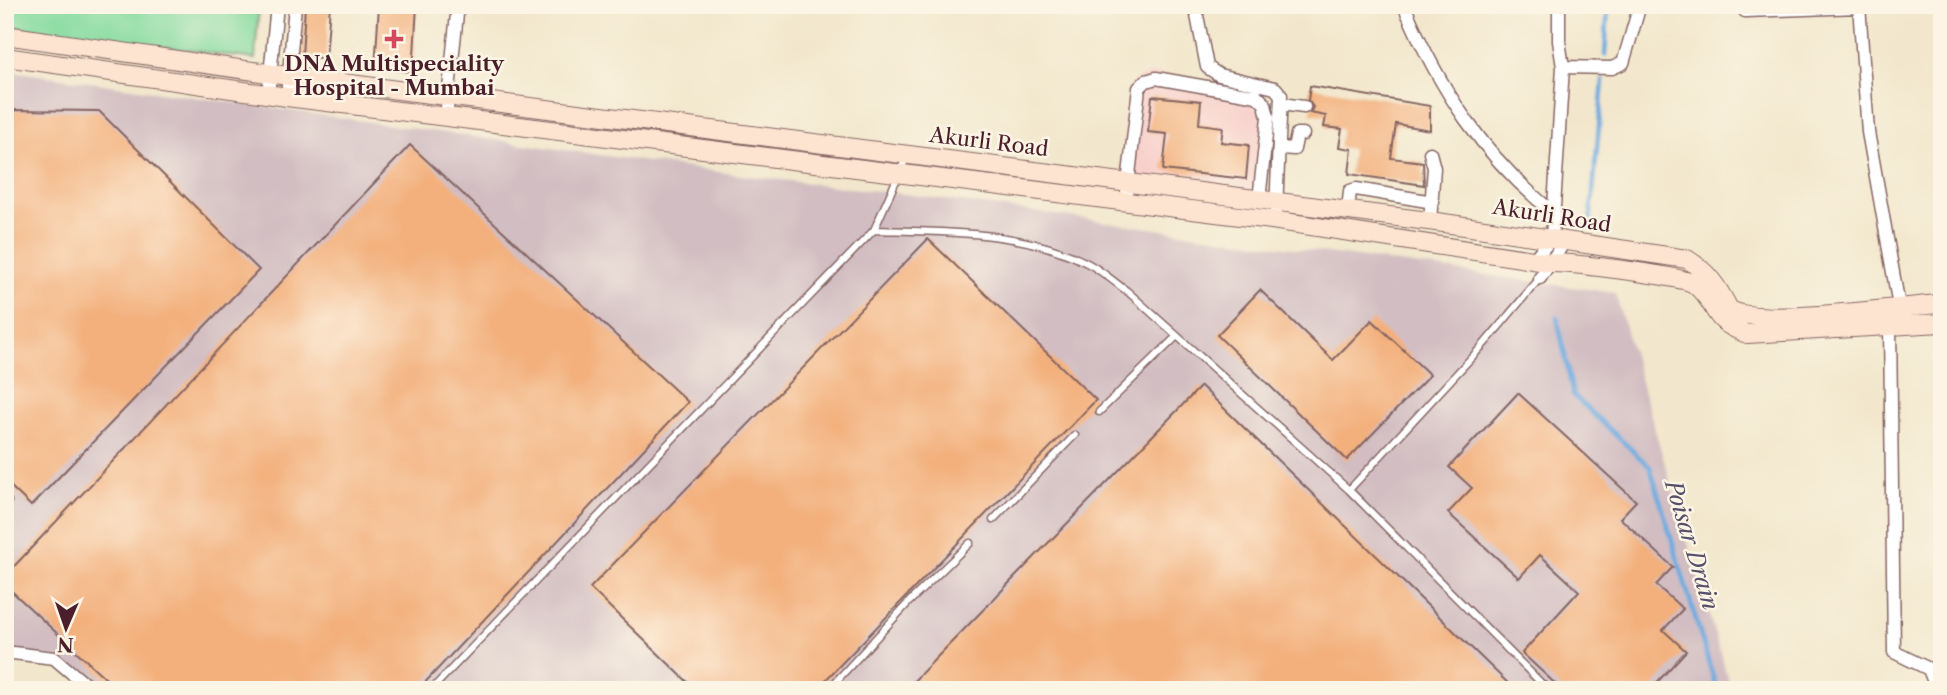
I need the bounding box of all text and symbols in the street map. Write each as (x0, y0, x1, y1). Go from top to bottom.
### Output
marker: DNA Multispeciality Hospital - Mumbai (384, 29, 404, 49)
place label: DNA Multispeciality Hospital - Mumbai (284, 51, 505, 100)
street label: Akurli Road (927, 122, 1050, 161)
street label: Akurli Road (1490, 194, 1613, 237)
water label: Poisar Drain (1658, 475, 1725, 614)
north arrow (32, 594, 102, 664)
text: N (57, 633, 74, 656)

